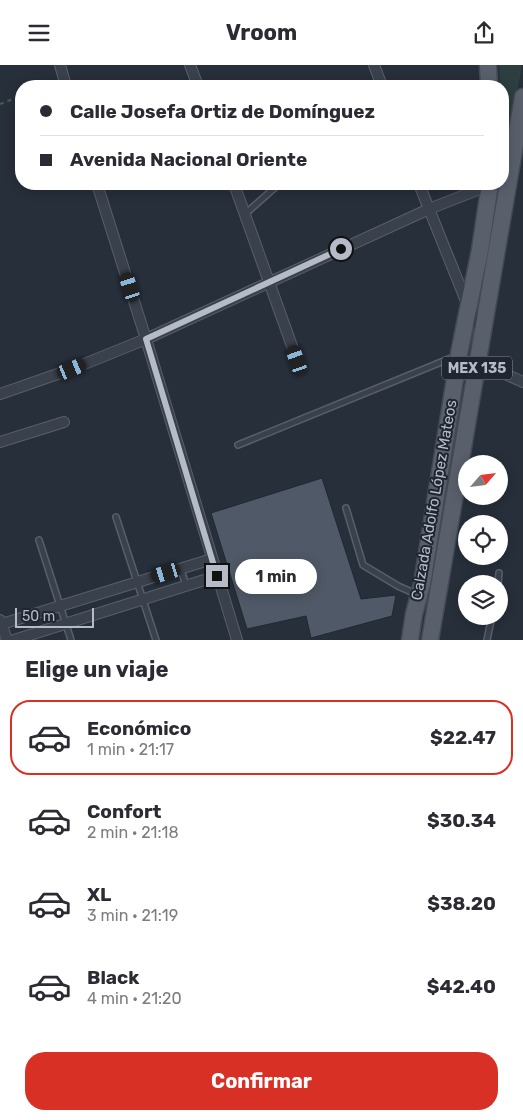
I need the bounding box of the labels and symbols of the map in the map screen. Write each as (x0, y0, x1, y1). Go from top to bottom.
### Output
route start (330, 238, 352, 260)
car (118, 270, 141, 304)
car (285, 343, 308, 377)
car (55, 356, 88, 382)
road number: MEX 135 (442, 357, 512, 379)
street label: Calzada Adolfo López Mateos (407, 398, 461, 602)
north arrow (458, 455, 508, 505)
callout: 1 min (234, 559, 317, 593)
car (149, 561, 182, 585)
route end (206, 565, 228, 587)
scale bar (15, 605, 94, 628)

